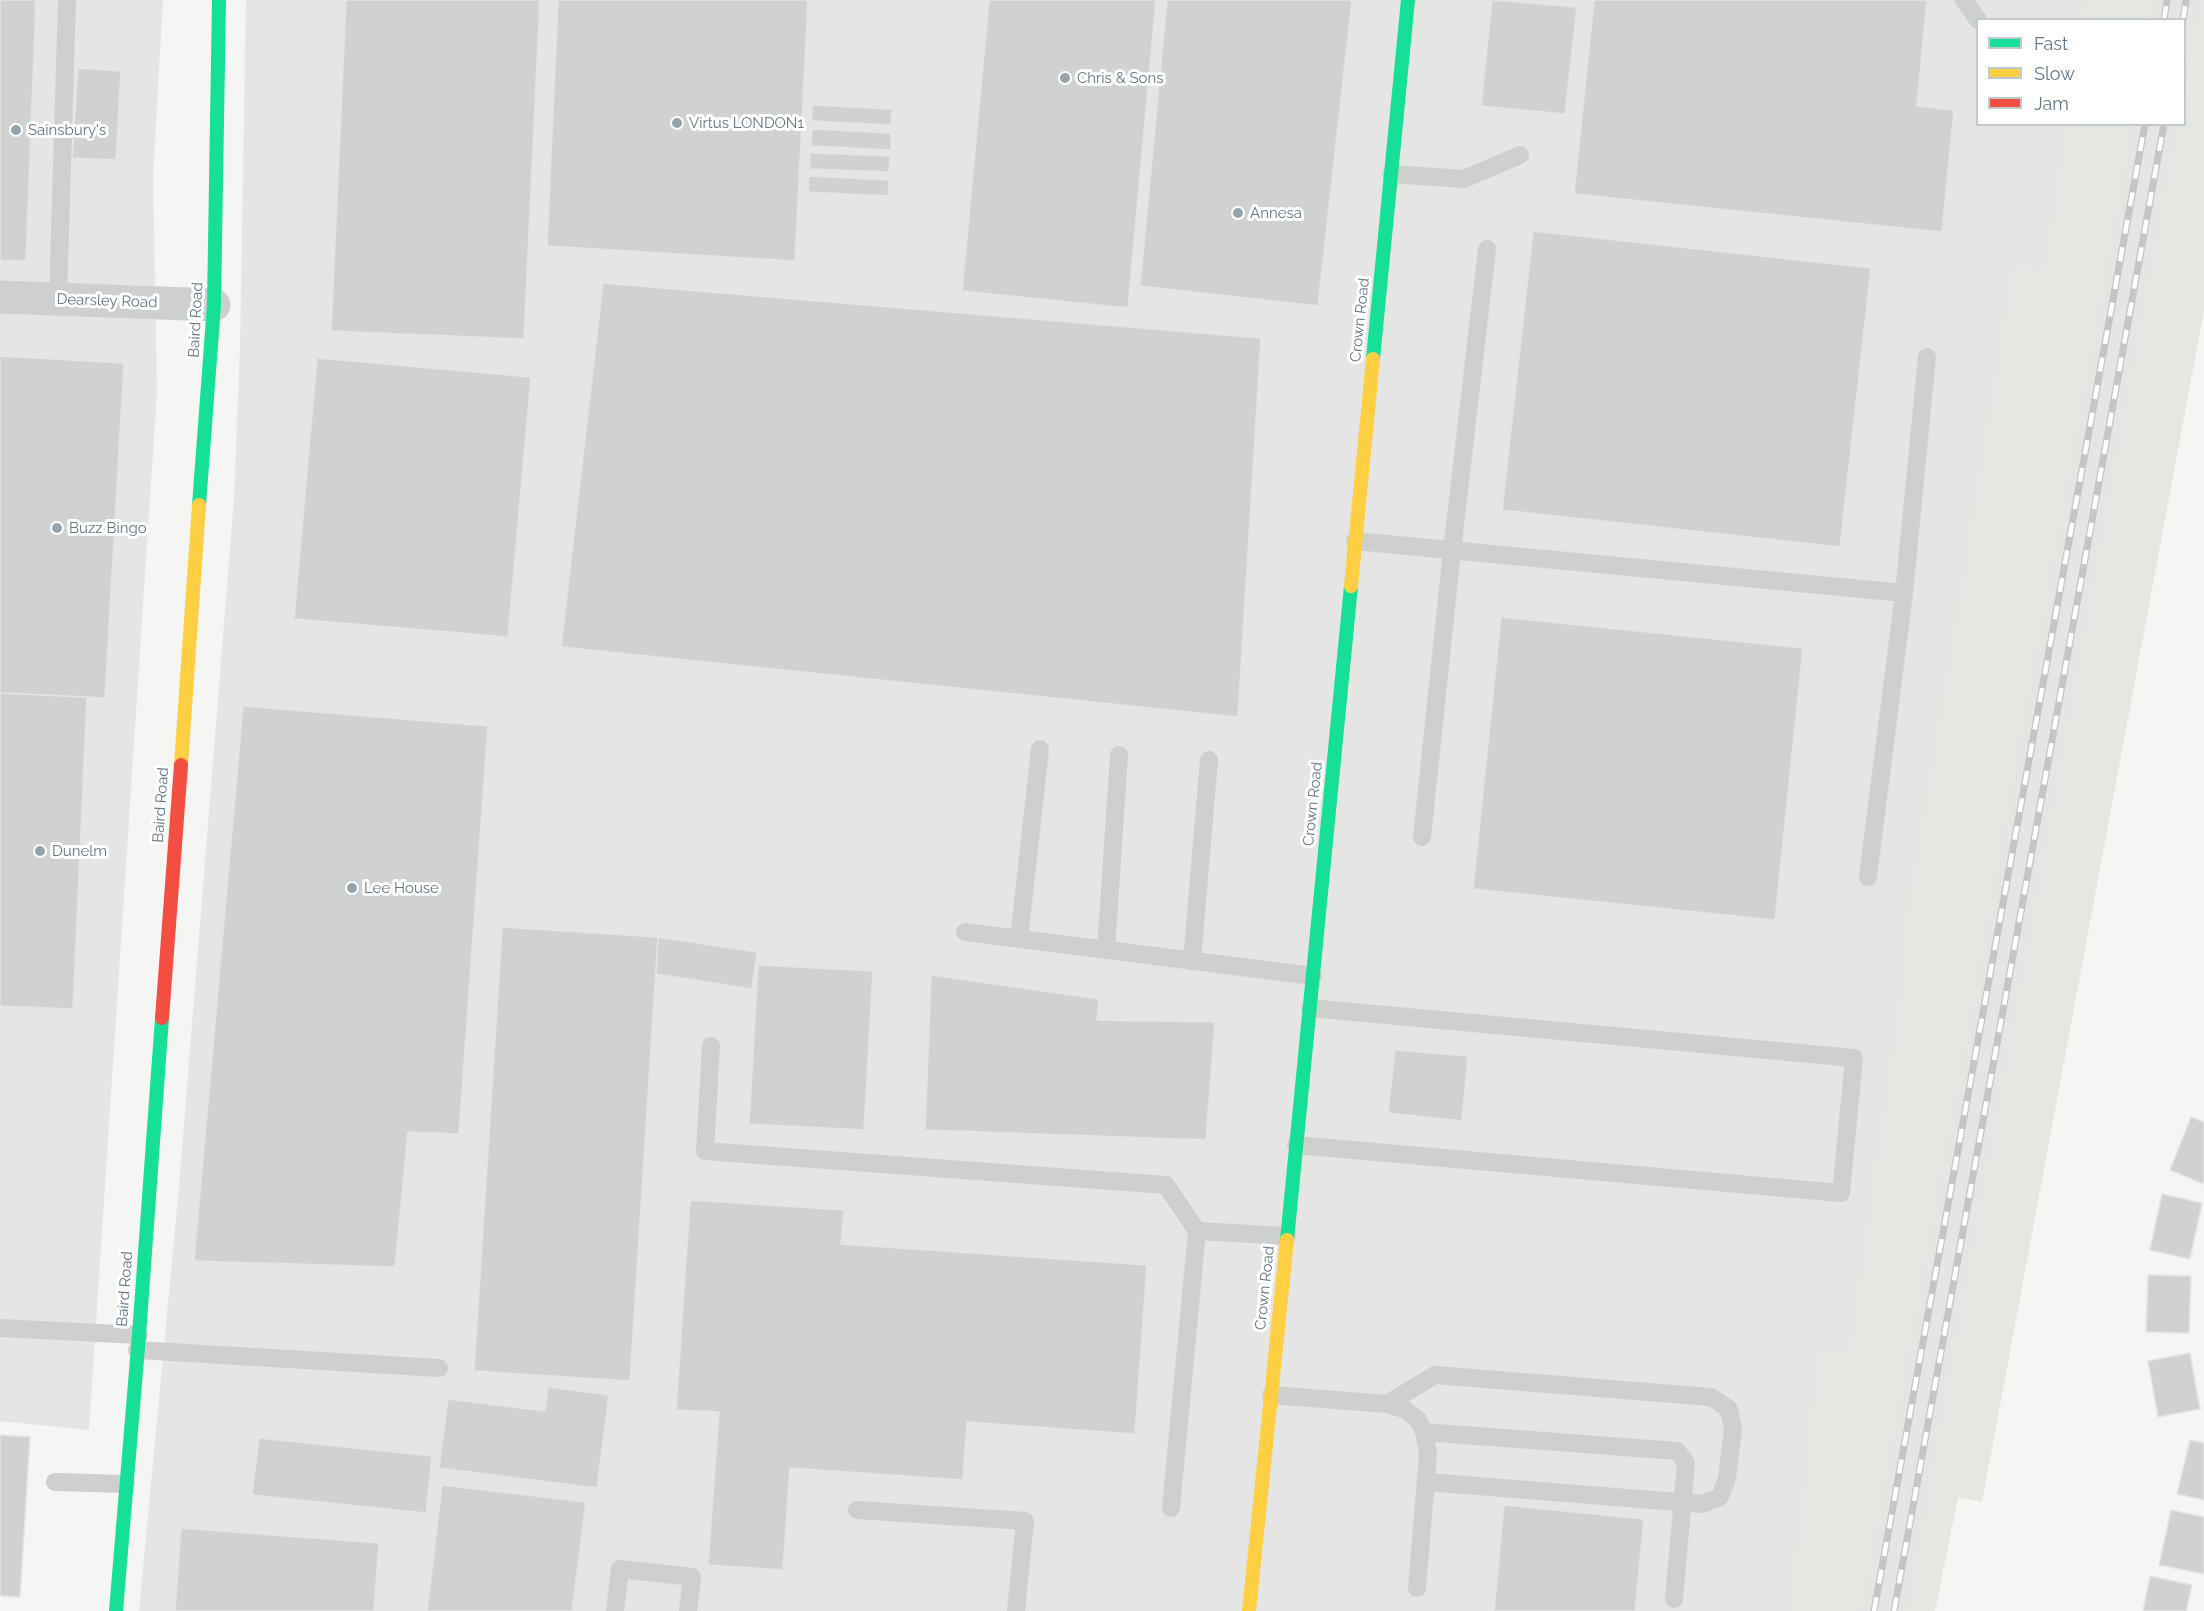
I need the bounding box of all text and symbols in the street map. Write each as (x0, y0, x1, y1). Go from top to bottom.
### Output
legend (1976, 18, 2186, 126)
text: Fast (2034, 33, 2068, 54)
text: Slow (2034, 63, 2075, 84)
place label: Chris & Sons (1077, 69, 1163, 87)
marker: Chris & Sons (1058, 71, 1072, 85)
text: Jam (2034, 93, 2069, 114)
place label: Virtus LONDON1 (689, 114, 804, 132)
marker: Virtus LONDON1 (670, 116, 684, 130)
place label: Sainsbury's (28, 121, 106, 139)
marker: Sainsbury's (9, 123, 23, 137)
place label: Annesa (1250, 204, 1302, 222)
marker: Annesa (1231, 206, 1245, 220)
street label: Crown Road (1347, 277, 1373, 363)
street label: Baird Road (185, 282, 207, 358)
street label: Dearsley Road (56, 290, 158, 312)
place label: Buzz Bingo (69, 519, 147, 537)
marker: Buzz Bingo (50, 521, 64, 535)
street label: Crown Road (1300, 761, 1326, 847)
street label: Baird Road (149, 767, 173, 843)
place label: Dunelm (52, 842, 107, 860)
marker: Dunelm (33, 844, 47, 858)
place label: Lee House (364, 879, 439, 897)
marker: Lee House (345, 881, 359, 895)
street label: Crown Road (1252, 1245, 1278, 1331)
street label: Baird Road (113, 1251, 137, 1327)

